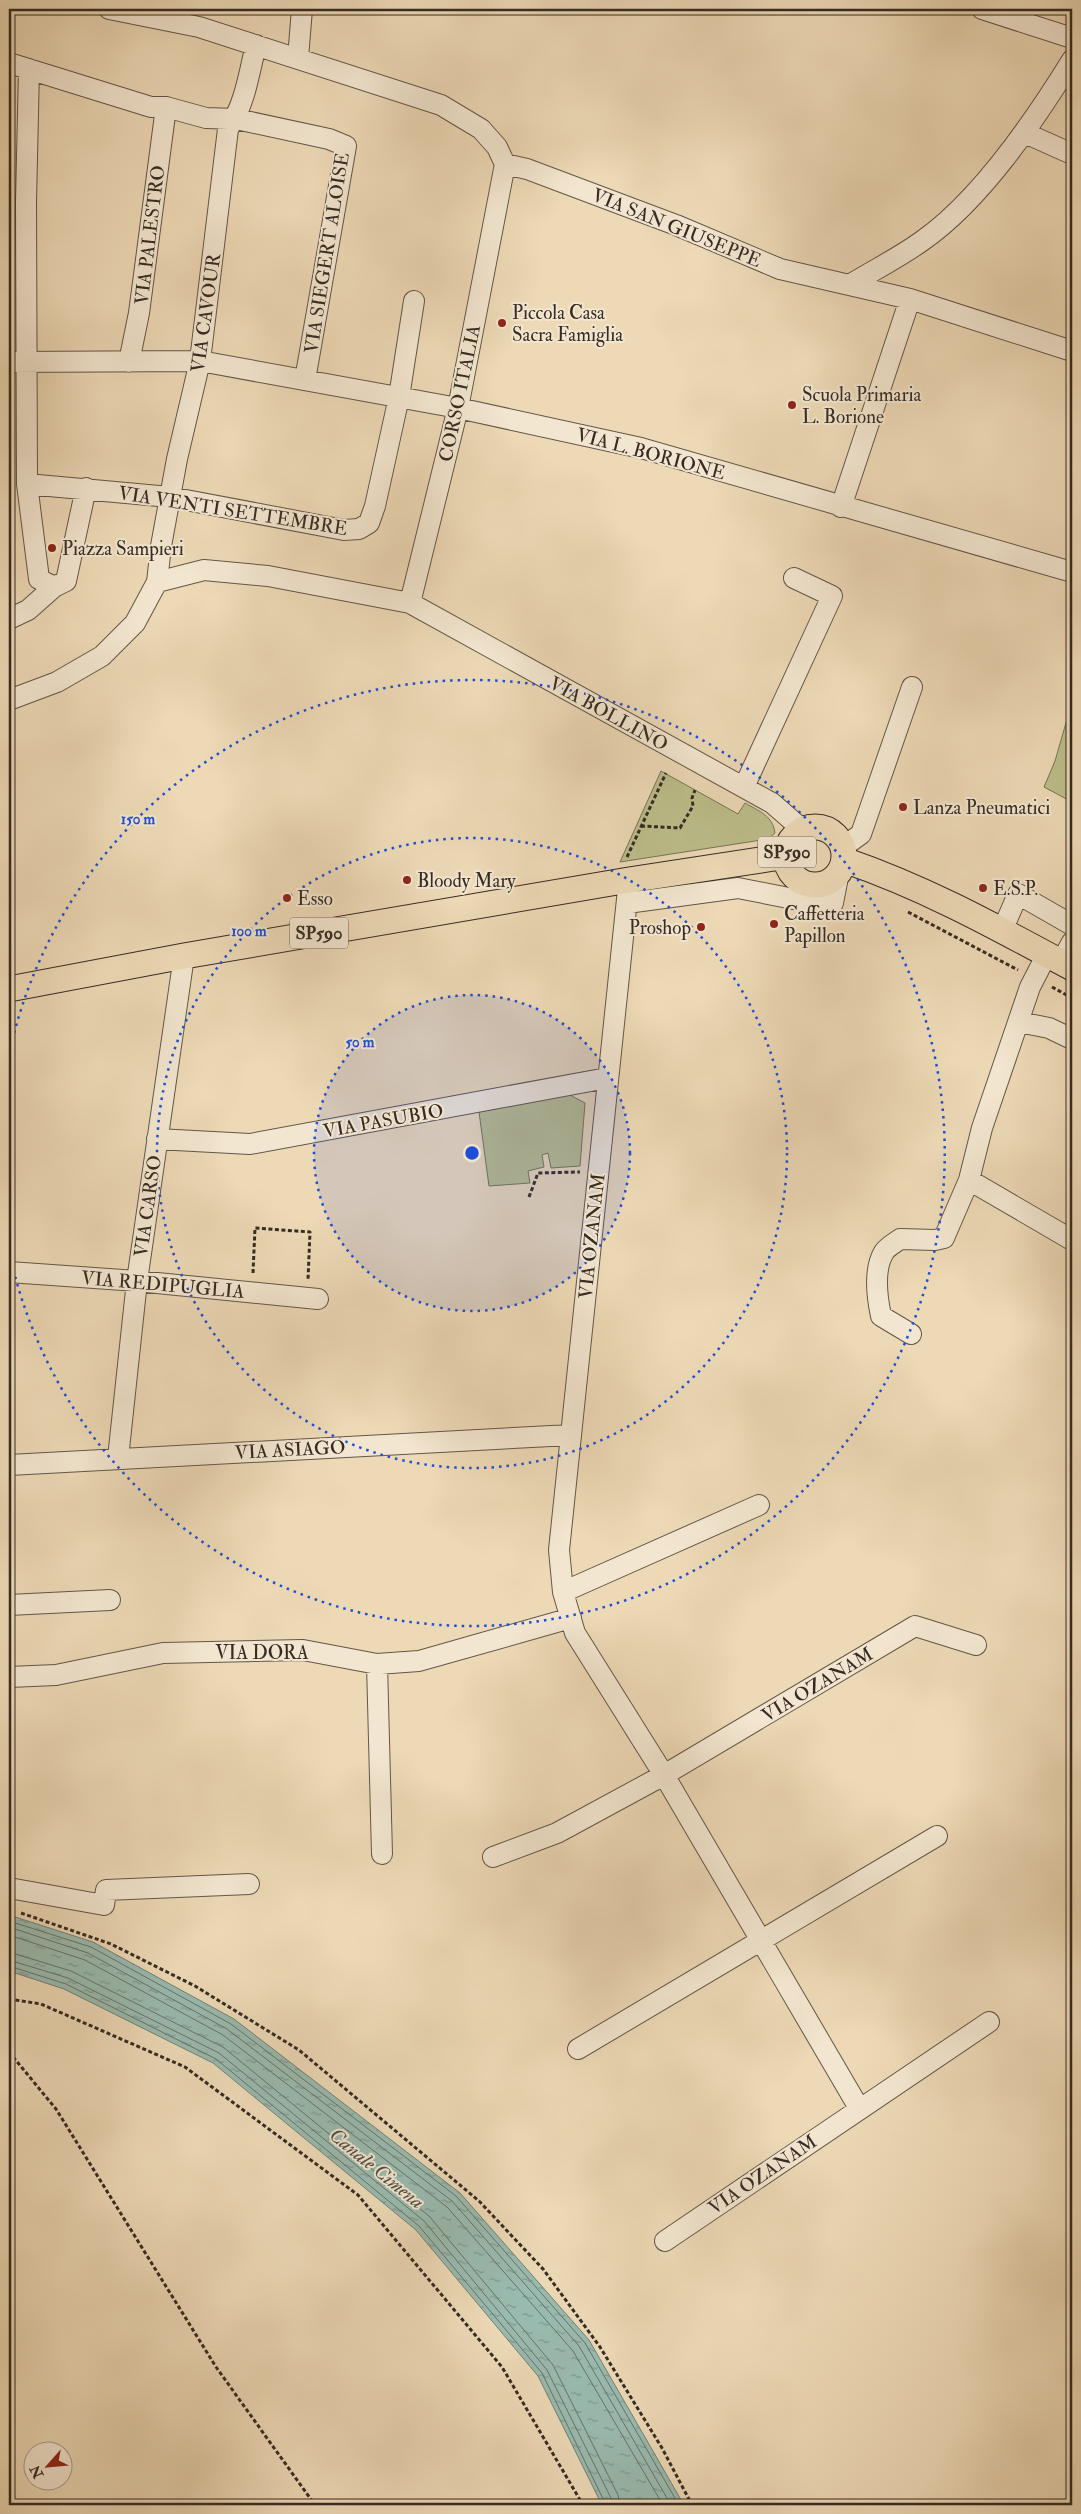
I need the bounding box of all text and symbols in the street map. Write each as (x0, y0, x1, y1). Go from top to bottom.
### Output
street label: VIA SIEGERT ALOISE (299, 151, 355, 355)
street label: VIA PALESTRO (130, 164, 170, 306)
street label: VIA SAN GIUSEPPE (588, 183, 765, 273)
street label: VIA CAVOUR (186, 252, 226, 374)
place label: Piccola Casa Sacra Famiglia (512, 301, 623, 347)
marker: Piccola Casa Sacra Famiglia (496, 317, 508, 329)
street label: CORSO ITALIA (434, 322, 486, 464)
place label: Scuola Primaria L. Borione (802, 383, 922, 429)
marker: Scuola Primaria L. Borione (786, 399, 798, 411)
street label: VIA L. BORIONE (574, 423, 728, 485)
street label: VIA VENTI SETTEMBRE (117, 481, 349, 541)
place label: Piazza Sampieri (62, 537, 184, 562)
marker: Piazza Sampieri (46, 542, 58, 554)
street label: VIA BOLLINO (545, 671, 672, 756)
place label: Lanza Pneumatici (913, 796, 1050, 820)
marker: Lanza Pneumatici (897, 801, 909, 813)
text: 150 m (121, 810, 155, 829)
road number: SP590 (758, 836, 816, 868)
place label: Bloody Mary (417, 869, 516, 893)
marker: Bloody Mary (401, 874, 413, 886)
place label: E.S.P. (993, 877, 1038, 901)
marker: E.S.P. (977, 882, 989, 894)
place label: Esso (297, 887, 333, 911)
marker: Esso (281, 892, 293, 904)
place label: Caffetteria Papillon (784, 902, 865, 949)
place label: Proshop (629, 916, 691, 941)
road number: SP590 (290, 918, 348, 948)
marker: Caffetteria Papillon (768, 918, 780, 930)
marker: Proshop (695, 921, 707, 933)
text: 100 m (231, 922, 267, 941)
text: 50 m (346, 1033, 375, 1052)
street label: VIA PASUBIO (321, 1099, 445, 1143)
centre of rings (463, 1144, 481, 1162)
street label: VIA CARSO (129, 1154, 167, 1259)
street label: VIA OZANAM (573, 1172, 611, 1300)
street label: VIA REDIPUGLIA (80, 1266, 246, 1304)
street label: VIA ASIAGO (234, 1435, 346, 1465)
street label: VIA DORA (215, 1641, 309, 1665)
street label: VIA OZANAM (757, 1642, 878, 1728)
water label: Canale Cimena (324, 2123, 429, 2214)
street label: VIA OZANAM (704, 2130, 822, 2220)
north arrow (22, 2442, 72, 2492)
text: N (26, 2462, 48, 2482)

